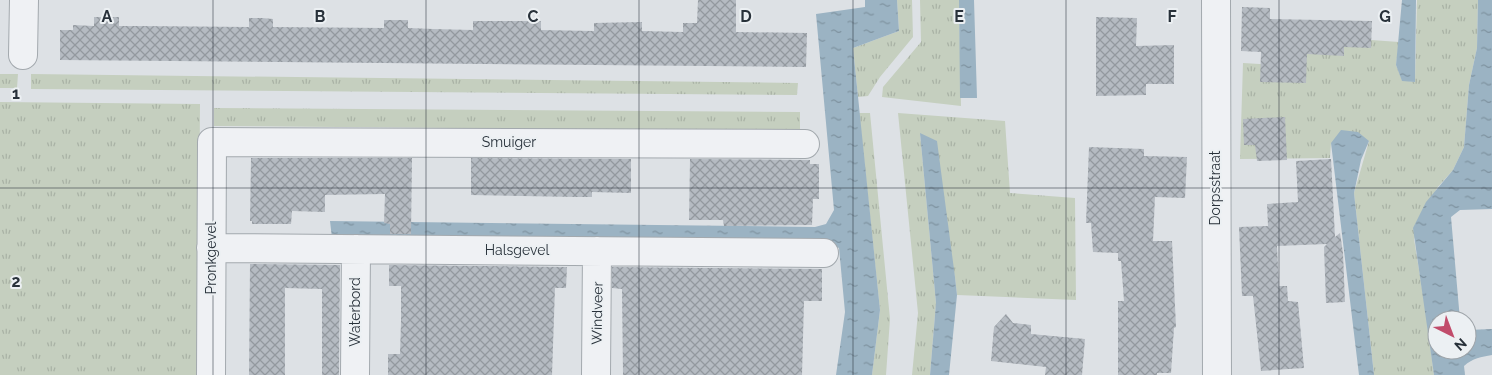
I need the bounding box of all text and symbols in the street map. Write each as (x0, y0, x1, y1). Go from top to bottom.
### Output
text: A (102, 7, 113, 26)
text: B (315, 7, 326, 26)
text: C (528, 7, 539, 26)
text: D (740, 7, 752, 26)
text: E (954, 7, 964, 26)
text: F (1167, 7, 1177, 26)
text: G (1379, 7, 1391, 26)
text: 1 (12, 84, 20, 103)
street label: Smuiger (482, 134, 536, 150)
street label: Dorpsstraat (1207, 150, 1223, 225)
street label: Pronkgevel (203, 221, 219, 294)
street label: Halsgevel (485, 242, 549, 258)
text: 2 (11, 272, 21, 291)
street label: Waterbord (347, 277, 363, 347)
street label: Windveer (588, 281, 606, 345)
north arrow (1427, 310, 1477, 360)
text: N (1451, 335, 1470, 354)

